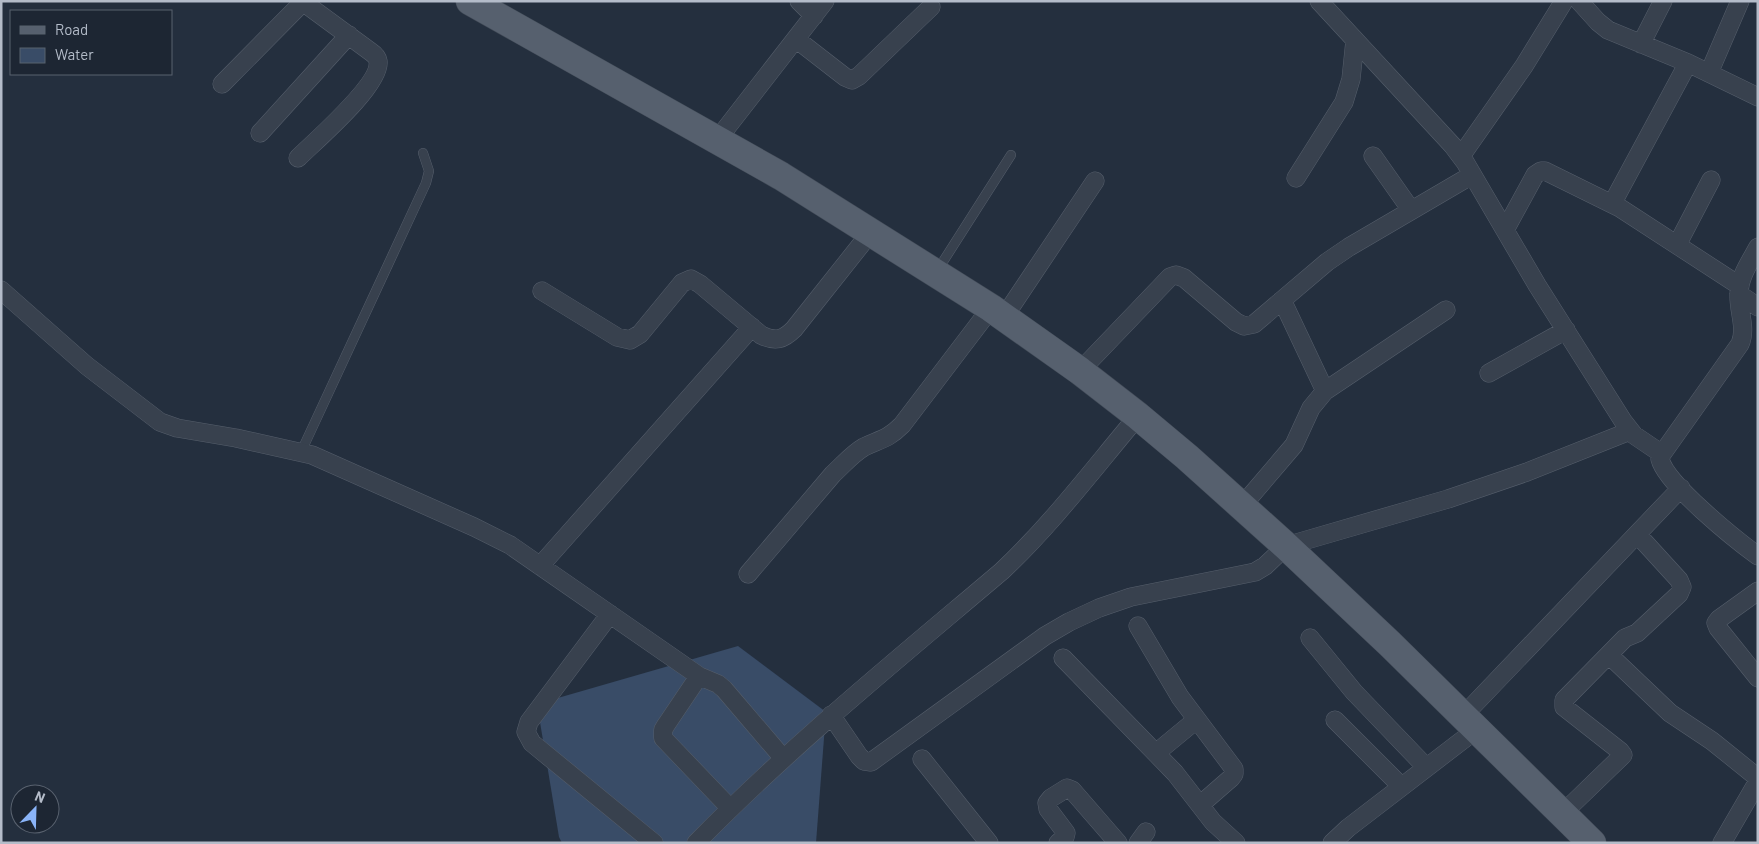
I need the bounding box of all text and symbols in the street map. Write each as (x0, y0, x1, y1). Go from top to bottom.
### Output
legend (10, 10, 172, 75)
text: Road (55, 20, 88, 38)
text: Water (55, 45, 94, 63)
north arrow (10, 784, 60, 834)
text: N (33, 787, 48, 806)

